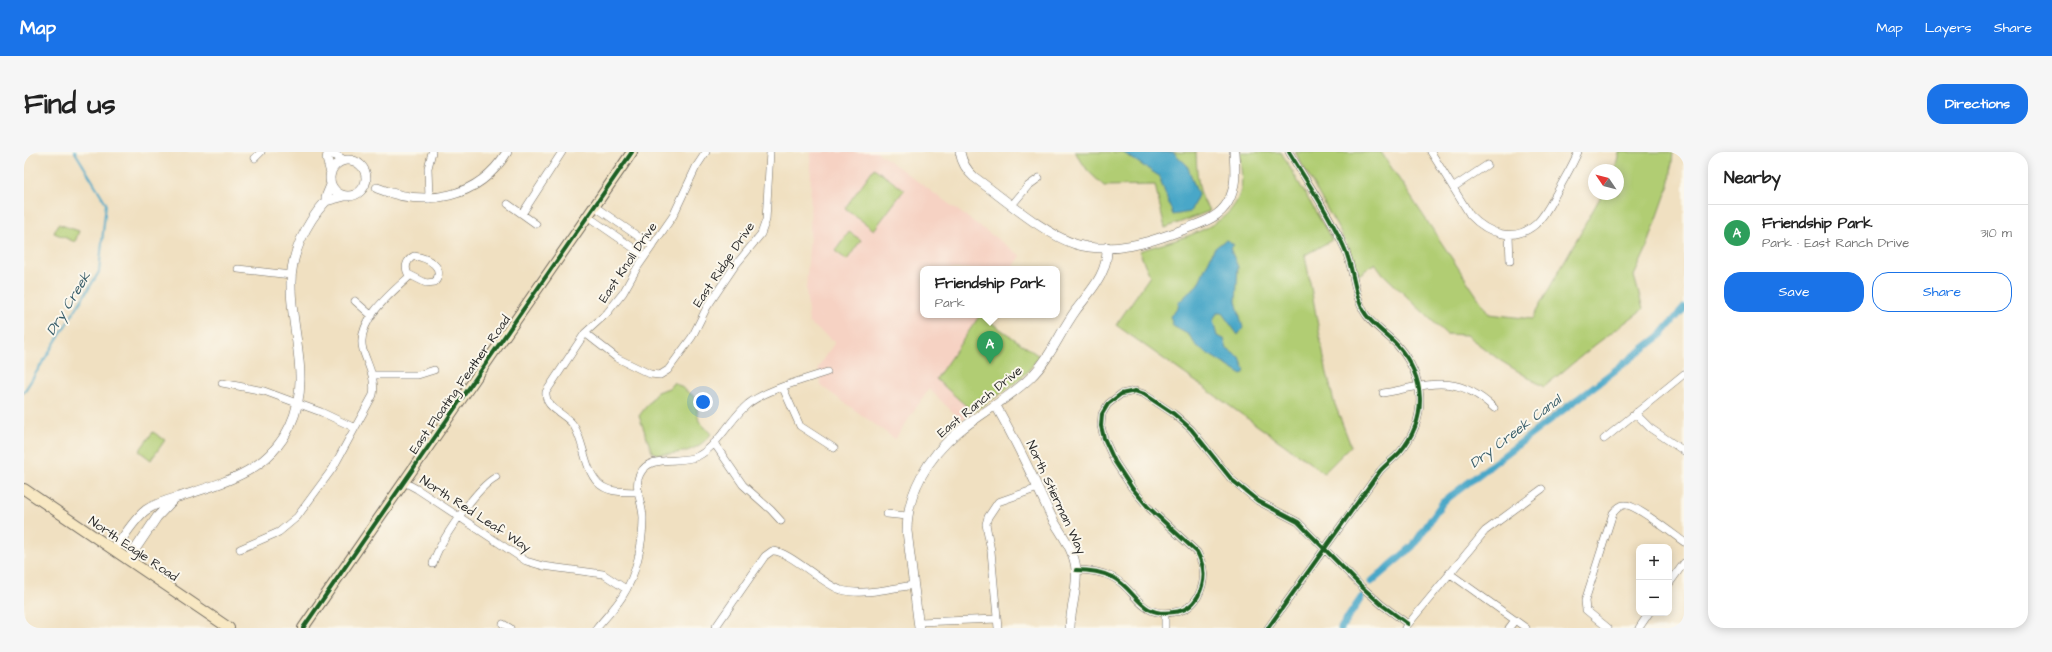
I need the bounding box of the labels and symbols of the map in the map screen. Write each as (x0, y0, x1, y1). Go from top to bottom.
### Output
north arrow (1588, 164, 1624, 200)
street label: East Ridge Drive (689, 218, 760, 311)
street label: East Knoll Drive (594, 219, 661, 306)
water label: Dry Creek (41, 268, 96, 339)
street label: East Floating Feather Road (405, 311, 516, 458)
pin: A (977, 331, 1003, 364)
street label: East Ranch Drive (933, 362, 1026, 442)
water label: Dry Creek Canal (1465, 390, 1567, 473)
your location (693, 392, 713, 412)
street label: North Stierman Way (1021, 438, 1090, 558)
street label: North Red Leaf Way (416, 471, 535, 557)
street label: North Eagle Road (84, 512, 182, 587)

